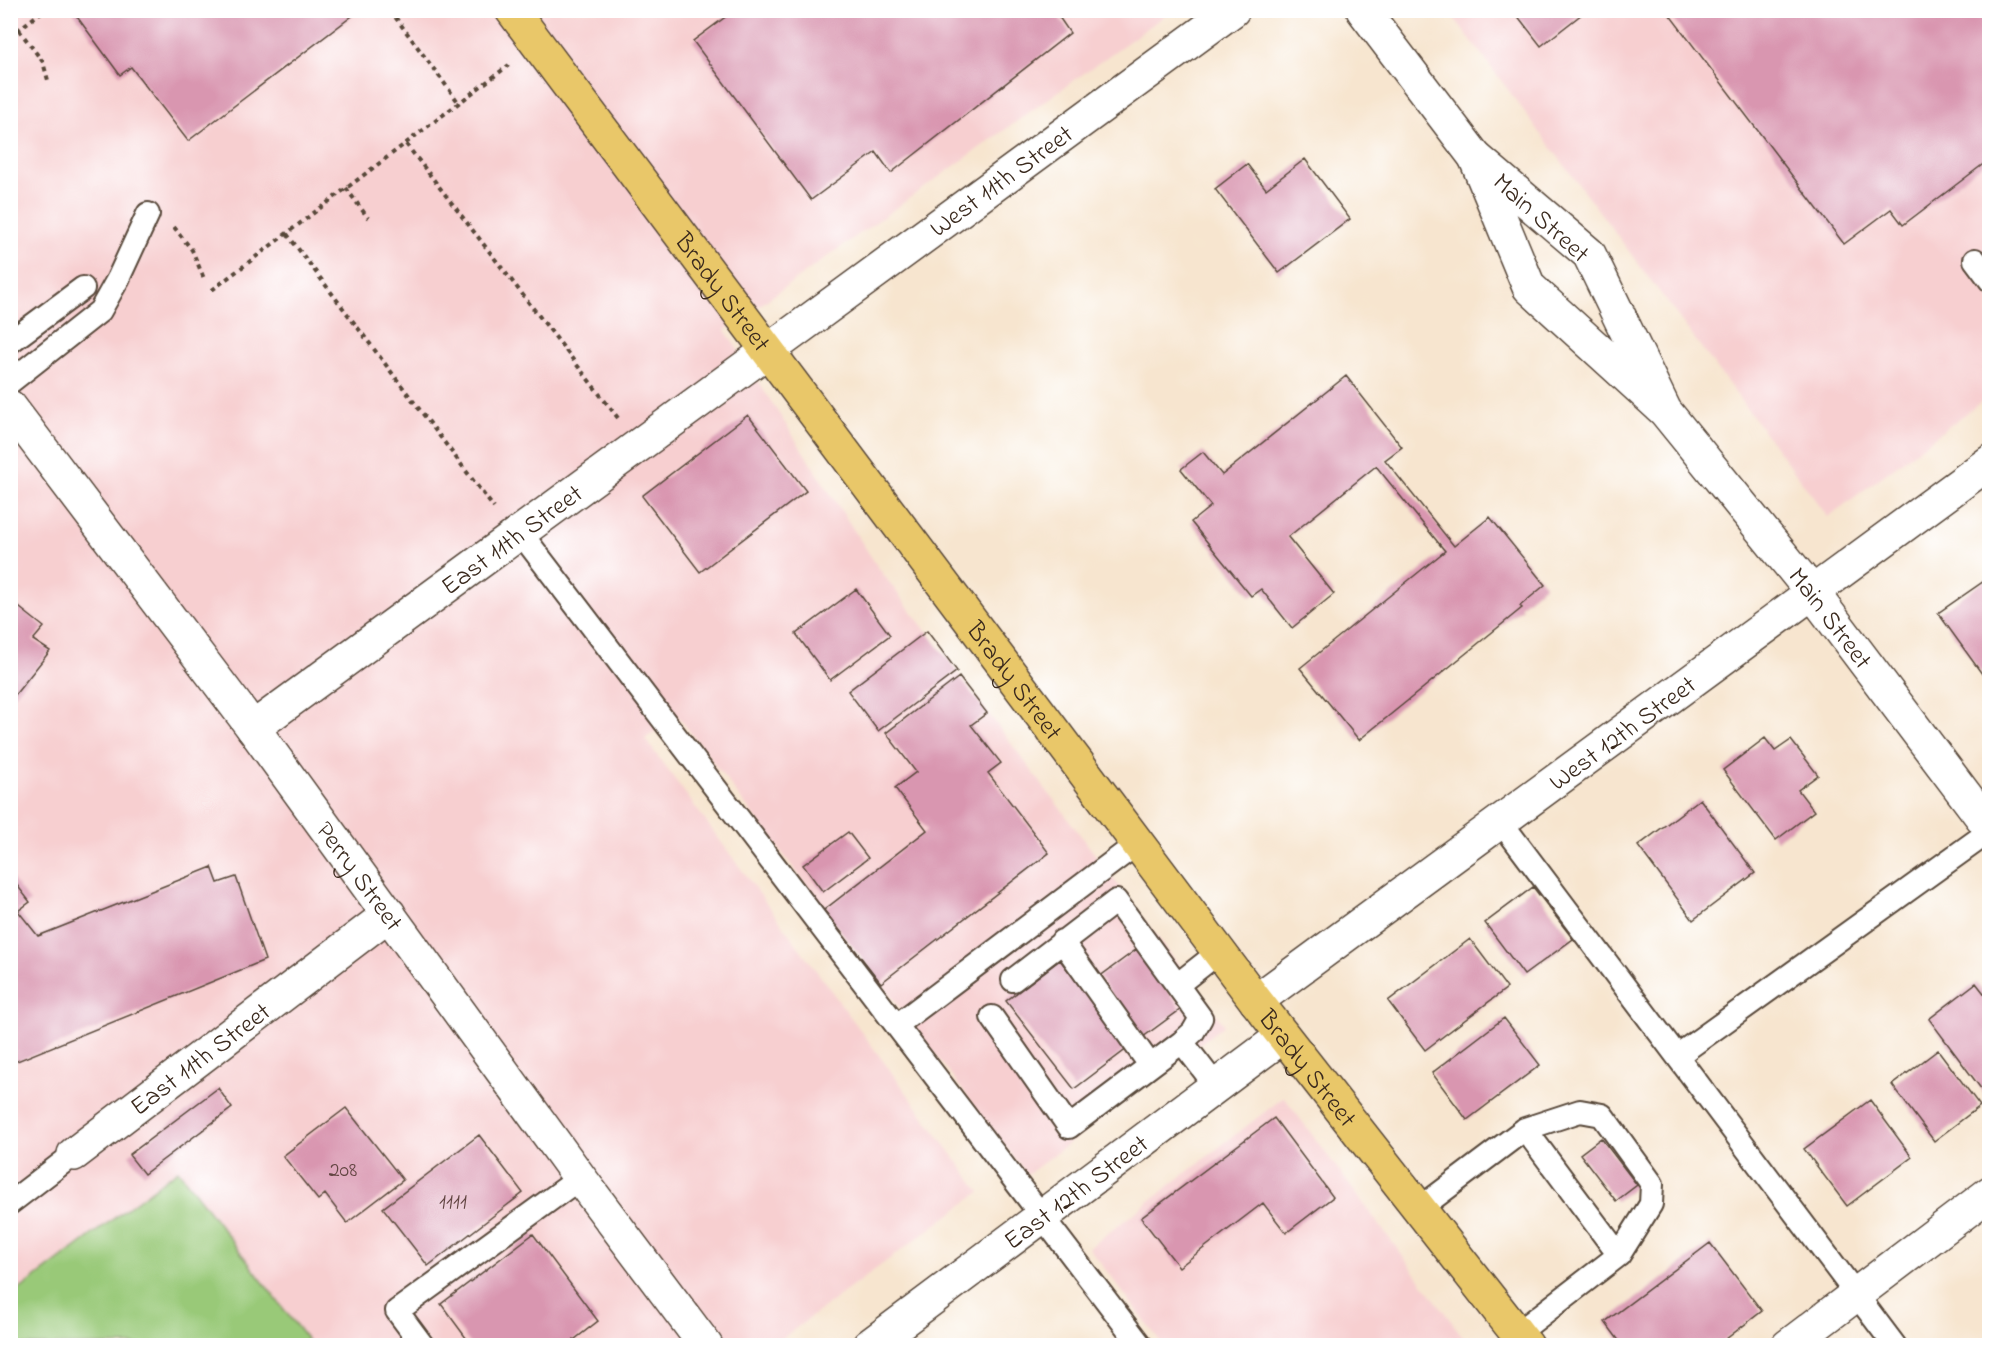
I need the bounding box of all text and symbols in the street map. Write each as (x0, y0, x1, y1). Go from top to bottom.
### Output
street label: West 11th Street (923, 117, 1083, 248)
street label: Main Street (1483, 165, 1597, 273)
street label: Brady Street (663, 225, 779, 361)
street label: East 11th Street (434, 476, 592, 606)
street label: Main Street (1777, 560, 1880, 679)
street label: Brady Street (955, 613, 1070, 750)
street label: West 12th Street (1542, 668, 1706, 802)
street label: Perry Street (305, 814, 411, 940)
street label: East 11th Street (123, 994, 280, 1127)
street label: Brady Street (1247, 1002, 1365, 1137)
street label: East 12th Street (997, 1127, 1158, 1261)
house number: 208 (329, 1155, 357, 1187)
house number: 1111 (439, 1187, 467, 1219)

